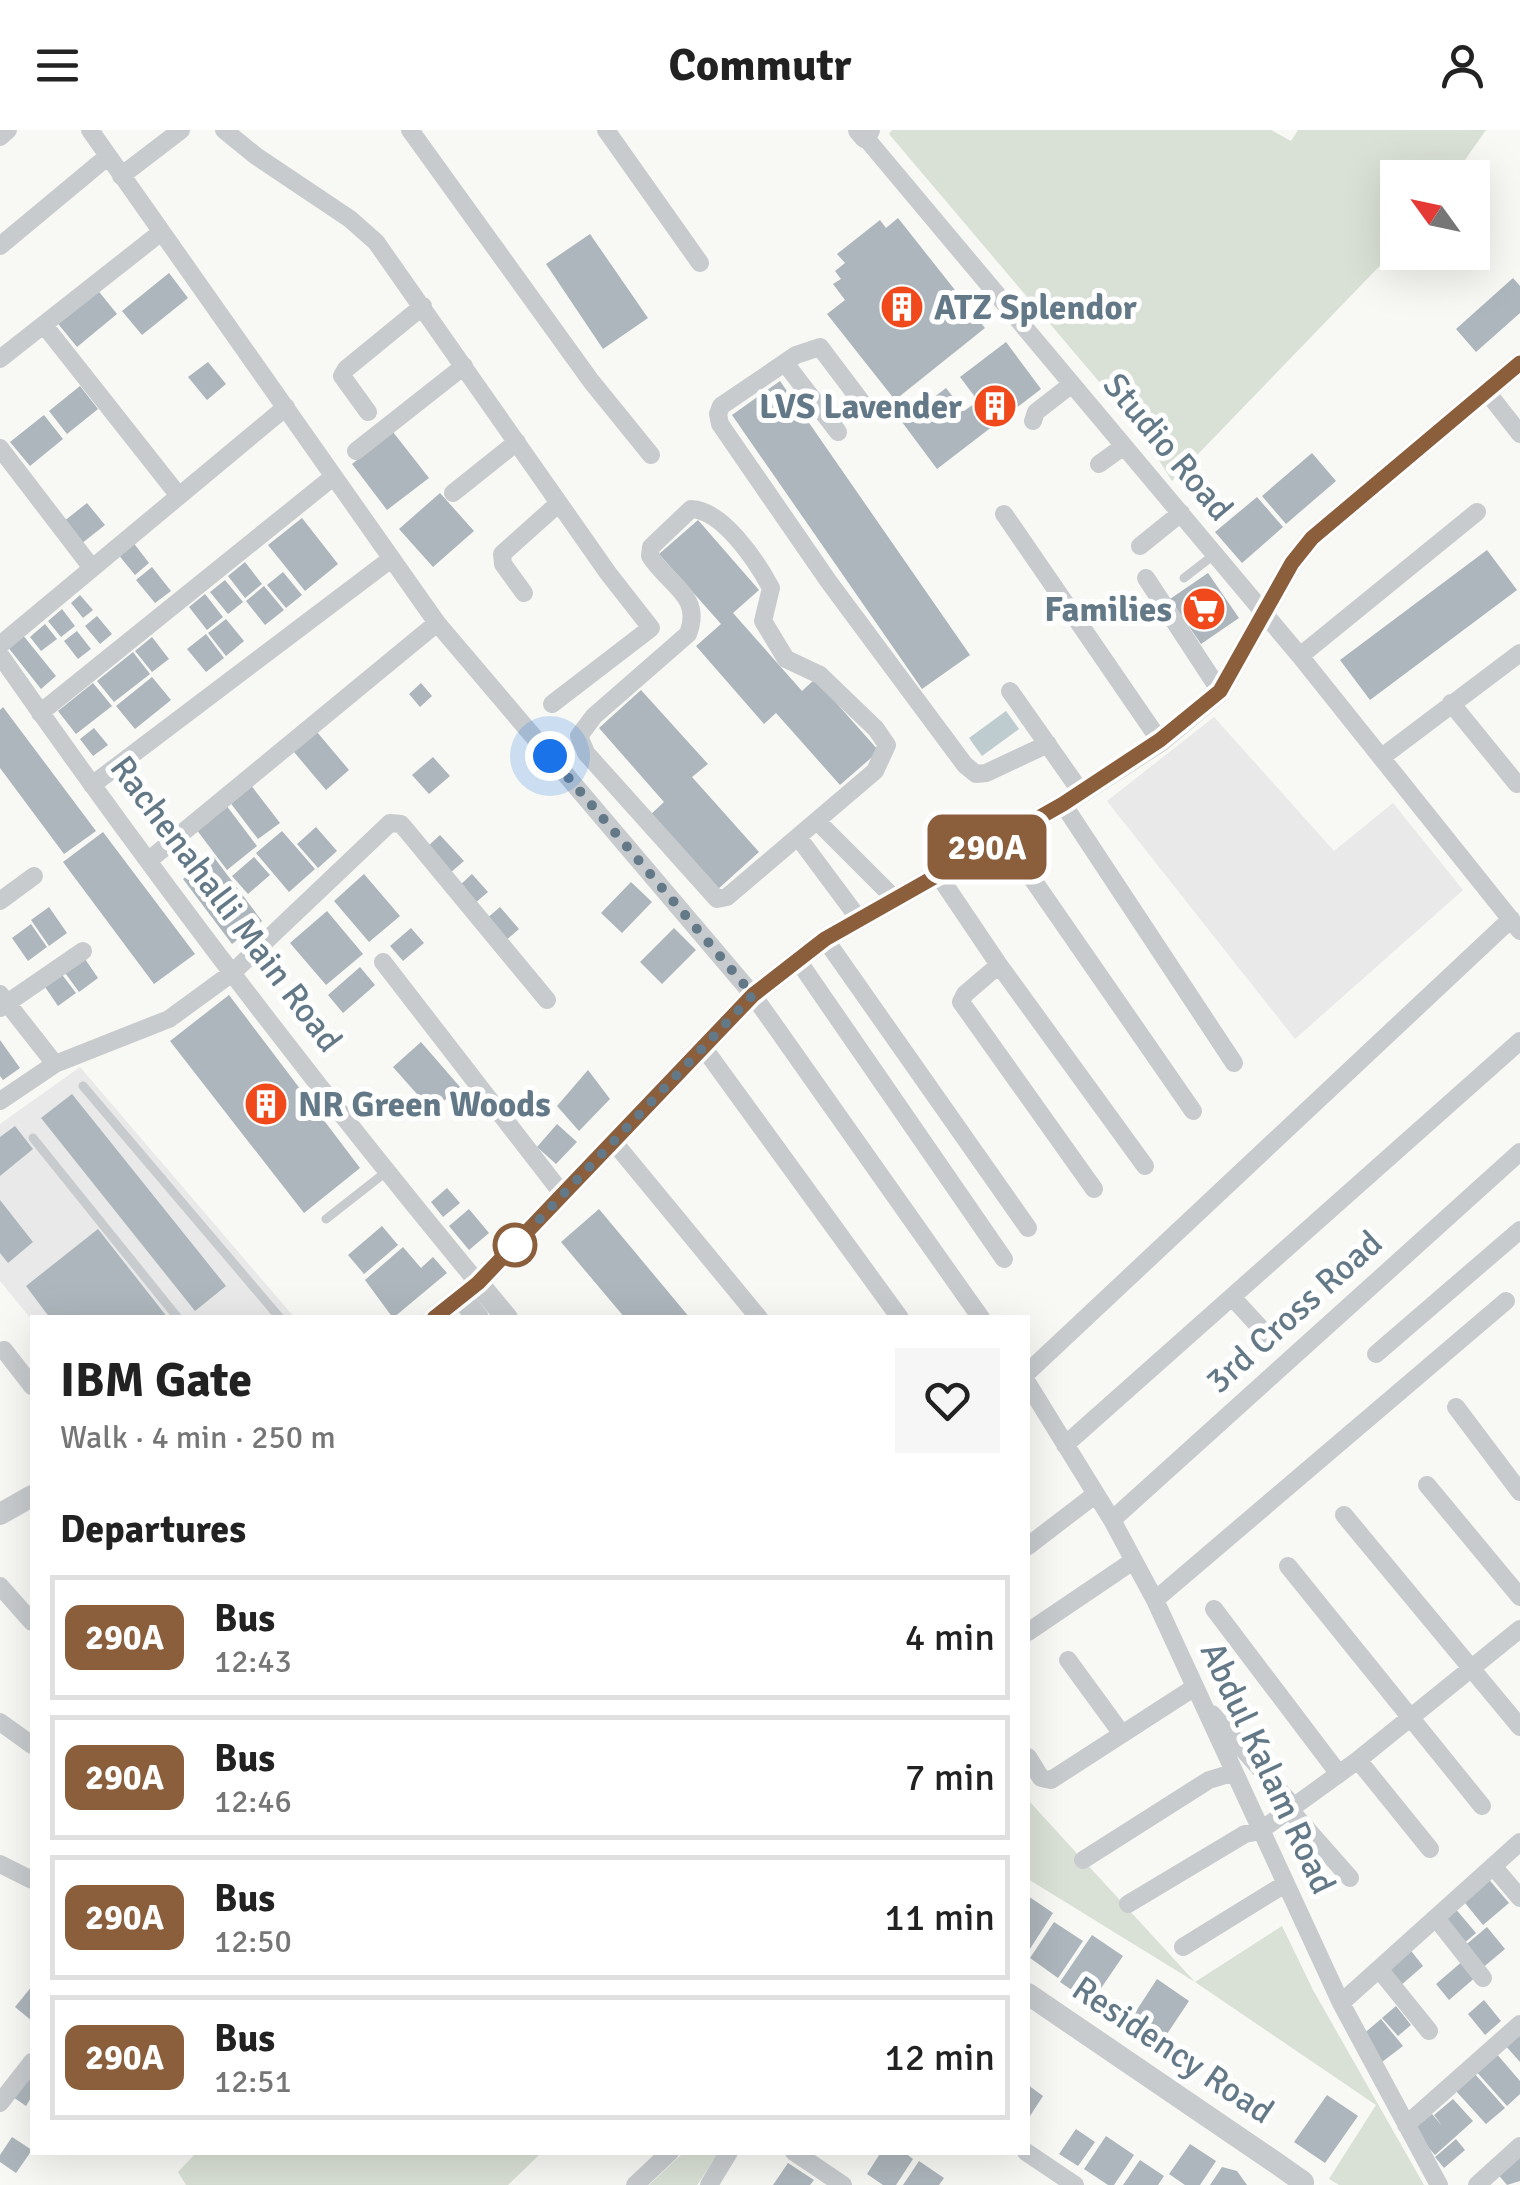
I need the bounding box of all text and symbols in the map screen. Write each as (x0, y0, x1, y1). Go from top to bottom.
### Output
icon: menu (30, 38, 85, 93)
text: Commutr (669, 38, 851, 93)
icon: person (1435, 38, 1490, 93)
north arrow (1380, 160, 1490, 270)
map controls (1380, 160, 1490, 270)
building icon: ATZ Splendor (879, 284, 925, 330)
place label: ATZ Splendor (934, 286, 1137, 329)
street label: Studio Road (1094, 364, 1242, 530)
building icon: LVS Lavender (972, 383, 1018, 429)
place label: LVS Lavender (759, 385, 962, 428)
supermarket icon: Families (1181, 586, 1227, 632)
place label: Families (1044, 588, 1172, 631)
your location (525, 731, 575, 781)
street label: Rachenahalli Main Road (101, 747, 351, 1061)
line badge: 290A (917, 814, 1057, 880)
text: 290A (947, 826, 1027, 869)
building icon: NR Green Woods (243, 1081, 289, 1127)
place label: NR Green Woods (298, 1083, 551, 1126)
street label: 3rd Cross Road (1197, 1222, 1391, 1402)
unlabelled marker (494, 1224, 536, 1266)
button: heart (895, 1348, 1000, 1453)
text: IBM Gate (60, 1351, 252, 1410)
text: Walk · 4 min · 250 m (60, 1418, 336, 1457)
text: Departures (60, 1506, 246, 1553)
text: Bus (214, 1595, 275, 1642)
text: 4 min (905, 1614, 995, 1661)
text: 290A (85, 1616, 164, 1659)
street label: Abdul Kalam Road (1191, 1635, 1345, 1901)
text: 12:43 (214, 1642, 292, 1681)
text: Bus (214, 1735, 275, 1782)
text: 7 min (905, 1754, 995, 1801)
text: 290A (85, 1756, 164, 1799)
text: 12:46 (214, 1782, 292, 1821)
text: Bus (214, 1875, 275, 1922)
text: 11 min (884, 1894, 995, 1941)
text: 290A (85, 1896, 164, 1939)
text: 12:50 (214, 1922, 292, 1961)
street label: Residency Road (1064, 1967, 1282, 2133)
text: Bus (214, 2015, 275, 2062)
text: 12 min (884, 2034, 995, 2081)
text: 290A (85, 2036, 164, 2079)
text: 12:51 (214, 2062, 292, 2101)

